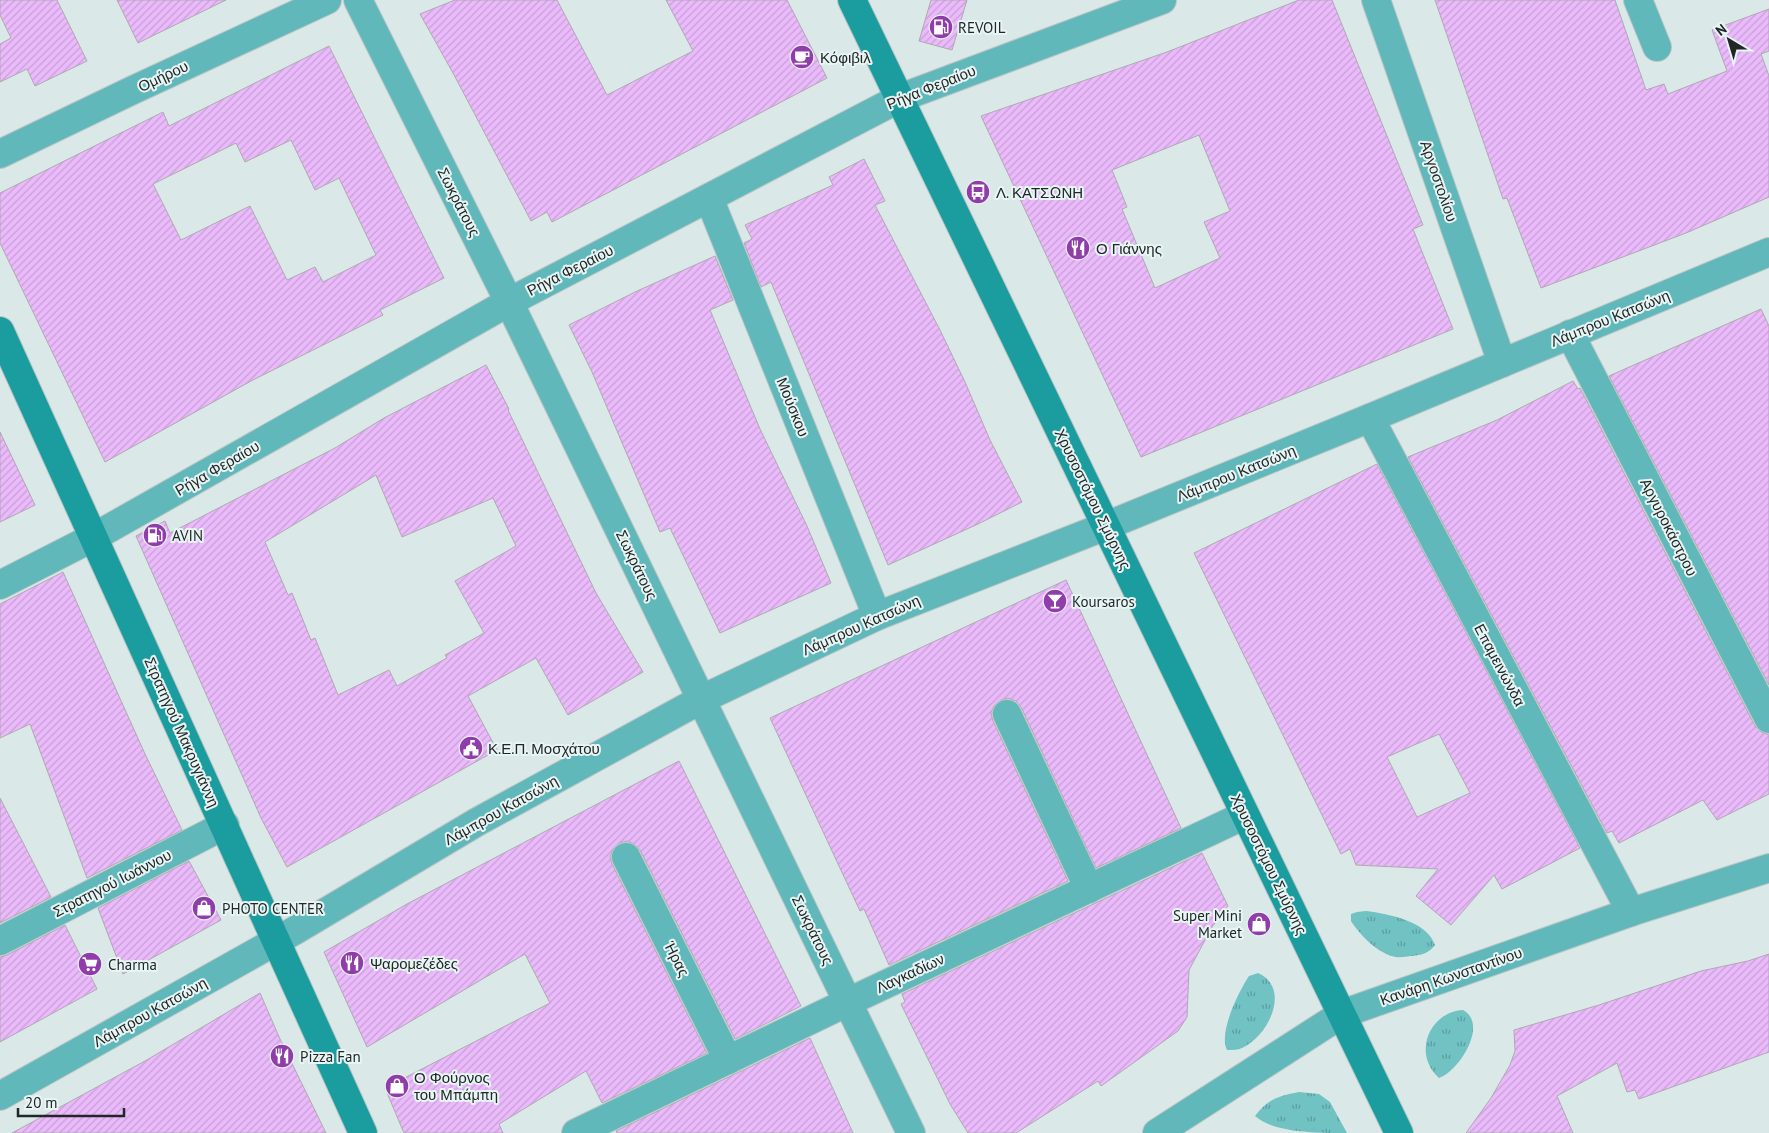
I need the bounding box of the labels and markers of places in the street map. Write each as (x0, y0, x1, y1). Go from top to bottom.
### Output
fuel station icon: REVOIL (928, 14, 954, 40)
place label: REVOIL (958, 18, 1006, 37)
cafe icon: Κόφιβιλ (789, 44, 815, 70)
place label: Κόφιβιλ (820, 48, 871, 67)
bus stop icon: Λ. ΚΑΤΣΩΝΗ (965, 179, 991, 205)
place label: Λ. ΚΑΤΣΩΝΗ (996, 183, 1083, 202)
restaurant icon: Ο Γιάννης (1065, 235, 1091, 261)
place label: Ο Γιάννης (1096, 239, 1162, 258)
fuel station icon: AVIN (142, 522, 168, 548)
place label: AVIN (172, 526, 203, 545)
bar icon: Koursaros (1042, 588, 1068, 614)
place label: Koursaros (1072, 592, 1135, 611)
public building icon: Κ.Ε.Π. Μοσχάτου (458, 735, 484, 761)
place label: Κ.Ε.Π. Μοσχάτου (488, 739, 600, 758)
shop icon: PHOTO CENTER (191, 895, 217, 921)
place label: PHOTO CENTER (222, 899, 324, 918)
place label: Super Mini Market (1173, 906, 1242, 942)
shop icon: Super Mini Market (1246, 911, 1272, 937)
restaurant icon: Ψαρομεζέδες (339, 950, 365, 976)
supermarket icon: Charma (77, 951, 103, 977)
place label: Ψαρομεζέδες (370, 954, 458, 973)
place label: Charma (108, 955, 157, 974)
restaurant icon: Pizza Fan (269, 1043, 295, 1069)
place label: Pizza Fan (300, 1047, 361, 1066)
place label: Ο Φούρνος του Μπάμπη (414, 1068, 498, 1104)
shop icon: Ο Φούρνος του Μπάμπη (384, 1073, 410, 1099)

